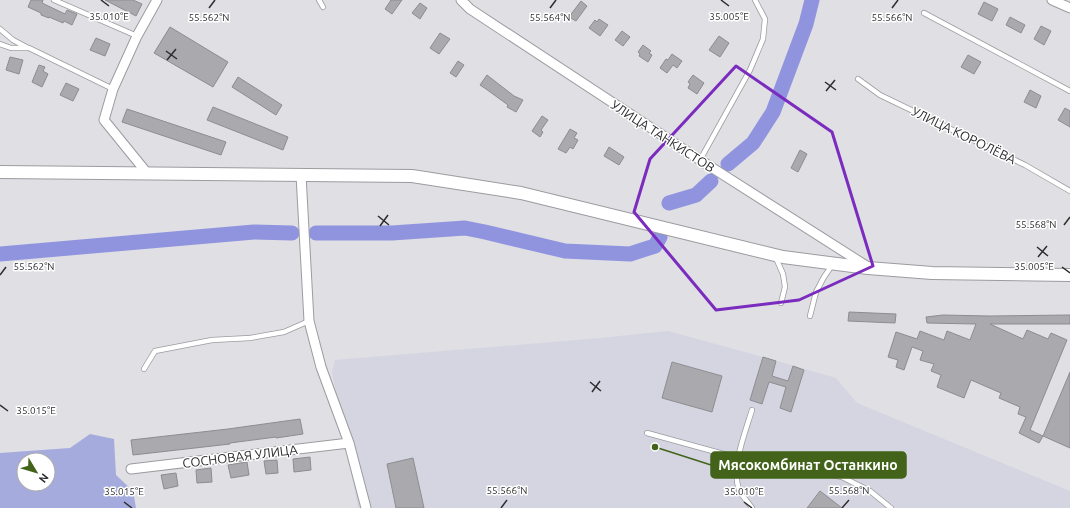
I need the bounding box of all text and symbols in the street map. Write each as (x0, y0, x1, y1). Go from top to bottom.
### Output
text: 35.010°E (89, 11, 129, 22)
text: 35.005°E (709, 11, 749, 22)
text: 55.562°N (188, 12, 230, 23)
text: 55.564°N (529, 12, 571, 23)
text: 55.566°N (871, 12, 913, 23)
street label: УЛИЦА ТАНКИСТОВ (609, 97, 717, 175)
street label: УЛИЦА КОРОЛЁВА (910, 103, 1019, 167)
text: 55.568°N (1015, 219, 1057, 230)
text: 55.562°N (13, 261, 55, 272)
text: 35.005°E (1014, 261, 1054, 272)
text: 35.015°E (16, 405, 56, 416)
street label: СОСНОВАЯ УЛИЦА (182, 442, 299, 470)
north arrow (16, 452, 56, 492)
callout: Мясокомбинат Останкино (711, 452, 906, 478)
text: Мясокомбинат Останкино (718, 457, 898, 473)
text: N (37, 471, 51, 485)
text: 55.566°N (486, 485, 528, 496)
text: 55.568°N (828, 485, 870, 496)
text: 35.015°E (104, 486, 144, 497)
text: 35.010°E (724, 486, 764, 497)

